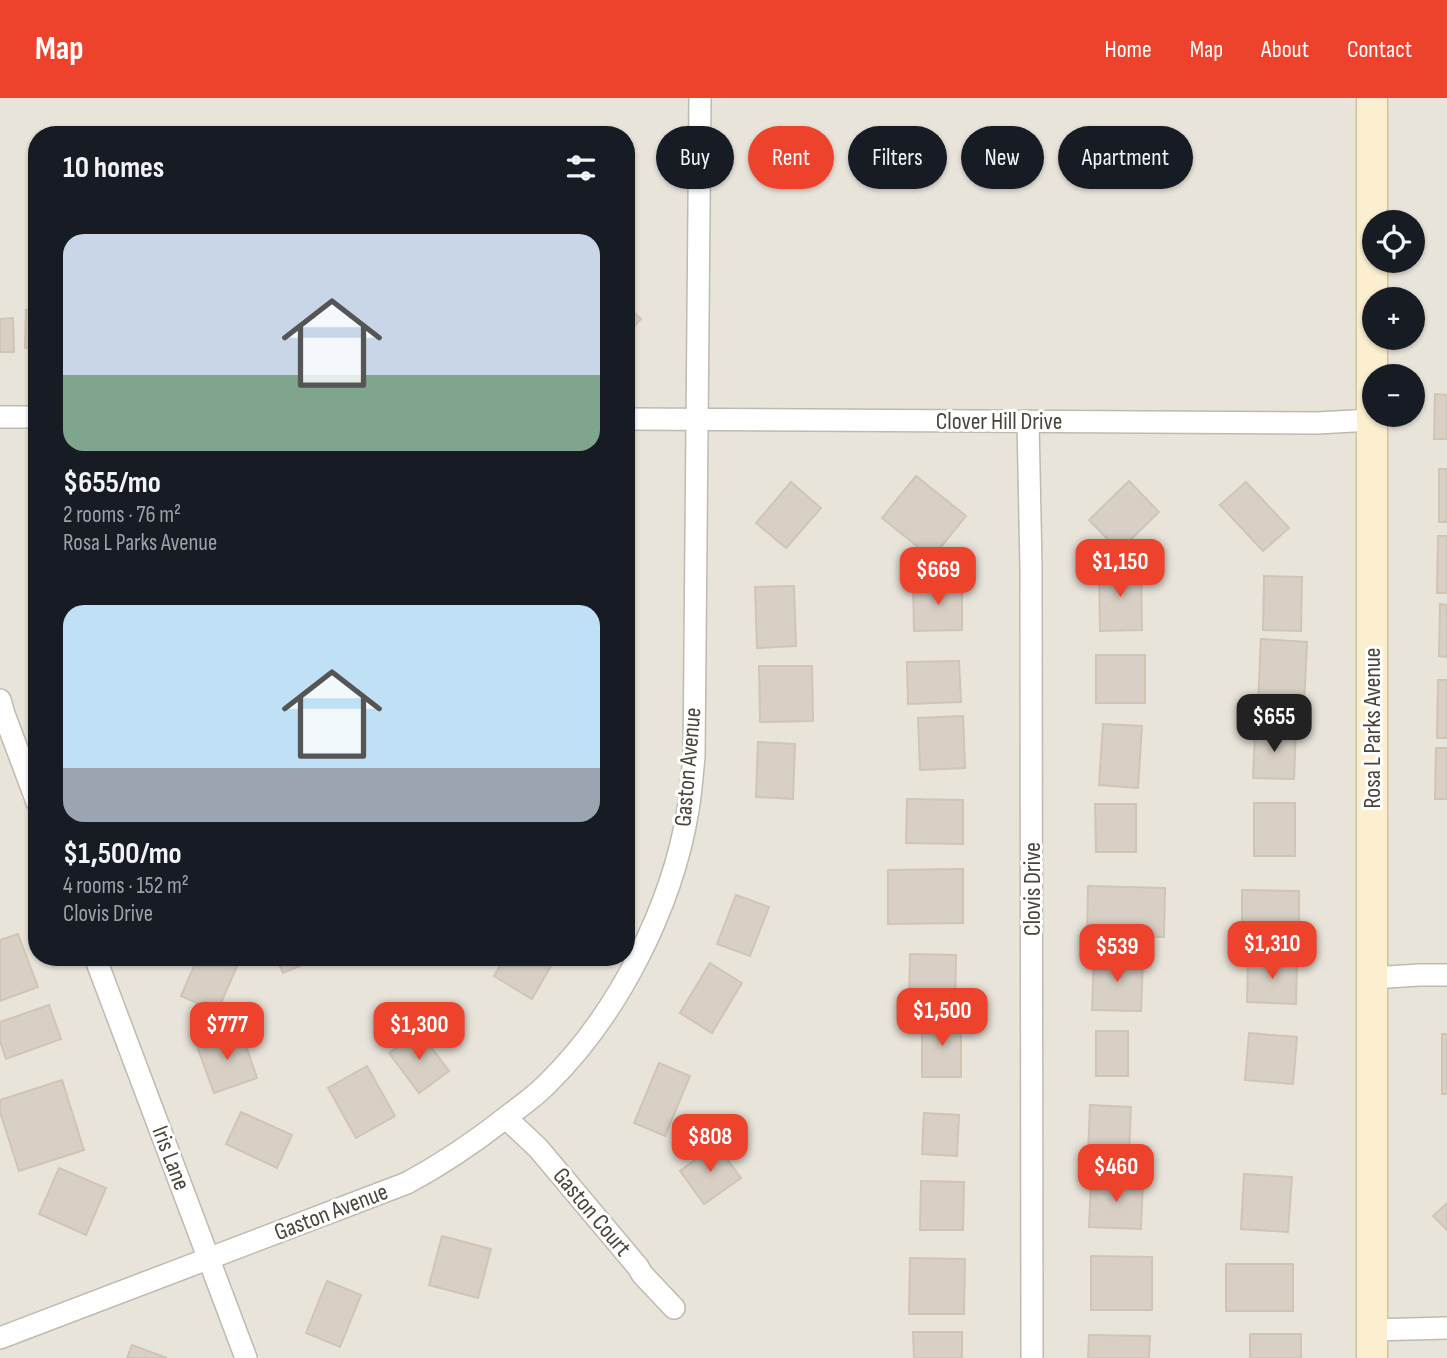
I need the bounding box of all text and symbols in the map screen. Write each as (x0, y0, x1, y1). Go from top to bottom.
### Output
text: Map (35, 29, 84, 69)
text: Home (1104, 35, 1152, 64)
text: Map (1190, 35, 1223, 64)
text: About (1261, 35, 1309, 64)
text: Contact (1347, 35, 1412, 64)
chip: Buy (656, 126, 734, 189)
chip: Rent (748, 126, 834, 189)
chip: Filters (848, 126, 947, 189)
chip: New (961, 126, 1044, 189)
chip: Apartment (1058, 126, 1193, 189)
icon: filters (562, 149, 600, 187)
text: 10 homes (63, 150, 164, 186)
map controls (1362, 210, 1425, 427)
button: locate (1362, 210, 1425, 273)
icon: home (269, 280, 395, 406)
button: + (1362, 287, 1425, 350)
button: − (1362, 364, 1425, 427)
street label: Clover Hill Drive (936, 407, 1062, 436)
text: $655/mo (63, 465, 161, 501)
text: 2 rooms · 76 m² (63, 501, 181, 529)
text: Rosa L Parks Avenue (63, 529, 217, 557)
pin: $1,150 (1063, 540, 1177, 599)
pin: $669 (897, 547, 979, 607)
text: $1,150 (1092, 548, 1148, 576)
text: $669 (916, 556, 960, 584)
street label: Rosa L Parks Avenue (1358, 648, 1387, 808)
icon: home (269, 651, 395, 777)
pin: $655 (1233, 694, 1315, 754)
text: $655 (1253, 703, 1295, 731)
street label: Gaston Avenue (668, 706, 708, 828)
text: $1,500/mo (63, 836, 182, 872)
street label: Clovis Drive (1018, 842, 1047, 936)
text: 4 rooms · 152 m² (63, 872, 189, 900)
text: Clovis Drive (63, 900, 153, 928)
pin: $1,310 (1215, 922, 1329, 981)
pin: $539 (1076, 924, 1158, 984)
text: $1,310 (1244, 930, 1300, 958)
text: $539 (1095, 933, 1139, 961)
pin: $1,500 (885, 988, 999, 1048)
text: $1,500 (913, 997, 971, 1025)
pin: $777 (186, 1002, 268, 1062)
pin: $1,300 (362, 1002, 476, 1062)
text: $777 (206, 1011, 248, 1039)
text: $1,300 (390, 1011, 448, 1039)
pin: $808 (669, 1114, 751, 1174)
street label: Iris Lane (146, 1122, 196, 1194)
text: $808 (688, 1123, 732, 1151)
pin: $460 (1075, 1144, 1157, 1204)
text: $460 (1094, 1153, 1138, 1181)
street label: Gaston Court (547, 1162, 637, 1262)
street label: Gaston Avenue (270, 1177, 392, 1247)

